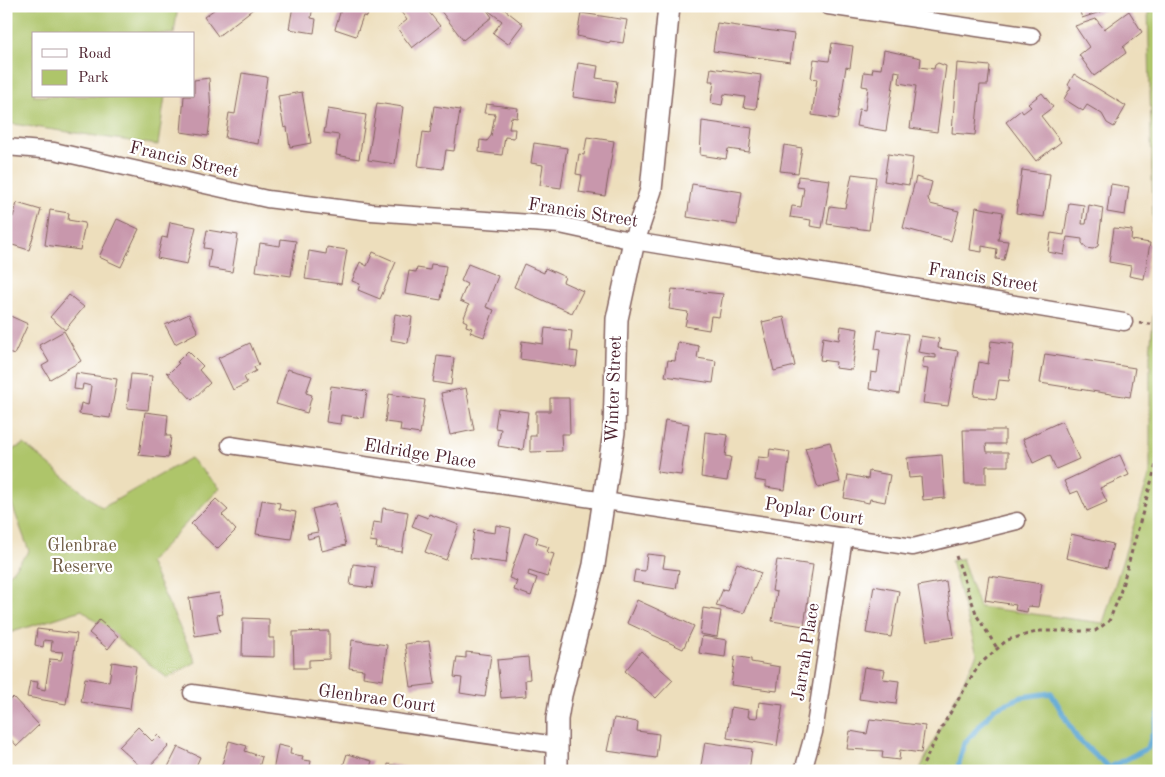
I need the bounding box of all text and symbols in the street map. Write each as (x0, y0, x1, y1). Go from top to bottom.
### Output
legend (32, 32, 195, 98)
text: Road (78, 47, 112, 62)
text: Park (78, 71, 109, 86)
street label: Francis Street (128, 139, 240, 181)
street label: Francis Street (527, 195, 639, 231)
street label: Francis Street (927, 260, 1039, 296)
street label: Winter Street (603, 335, 625, 443)
street label: Eldridge Place (363, 436, 477, 472)
street label: Poplar Court (763, 495, 865, 529)
park label: Glenbrae Reserve (47, 537, 117, 576)
street label: Jarrah Place (789, 602, 823, 702)
street label: Glenbrae Court (317, 682, 437, 716)

